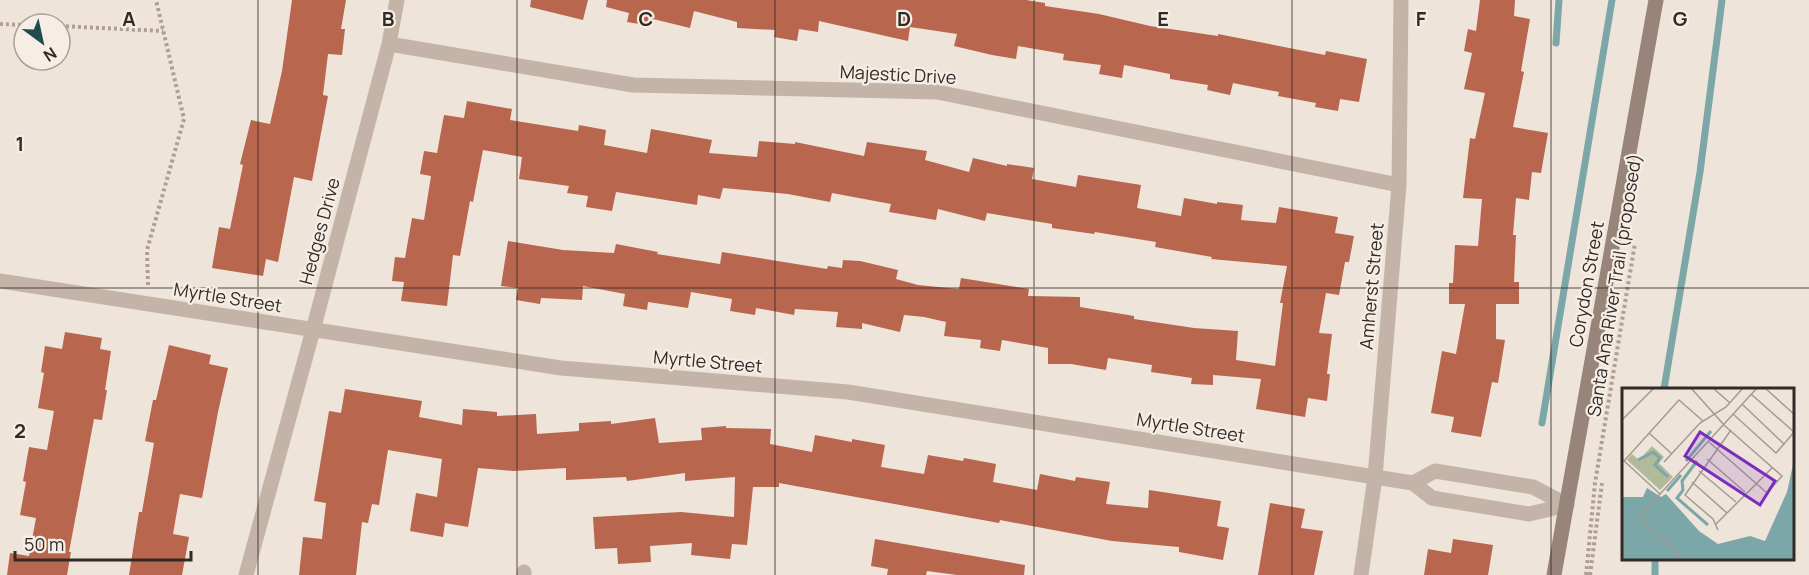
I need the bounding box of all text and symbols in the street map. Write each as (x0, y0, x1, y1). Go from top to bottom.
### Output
text: A (122, 5, 136, 32)
text: B (382, 5, 395, 32)
text: C (639, 5, 653, 32)
text: D (897, 5, 911, 32)
text: E (1157, 5, 1169, 32)
text: F (1416, 5, 1427, 32)
text: G (1673, 5, 1688, 32)
north arrow (12, 12, 72, 72)
text: N (39, 42, 61, 67)
street label: Majestic Drive (839, 59, 957, 89)
text: 1 (16, 130, 24, 157)
street label: Santa Ana River Trail (proposed) (1581, 152, 1647, 418)
street label: Hedges Drive (293, 175, 345, 287)
street label: Corydon Street (1563, 219, 1609, 349)
street label: Amherst Street (1354, 222, 1388, 350)
street label: Myrtle Street (172, 277, 284, 317)
street label: Myrtle Street (652, 344, 764, 378)
inset map (1622, 388, 1794, 560)
street label: Myrtle Street (1135, 407, 1247, 447)
text: 2 (14, 417, 26, 444)
scale bar (15, 524, 190, 562)
text: 50 m (24, 532, 64, 556)

